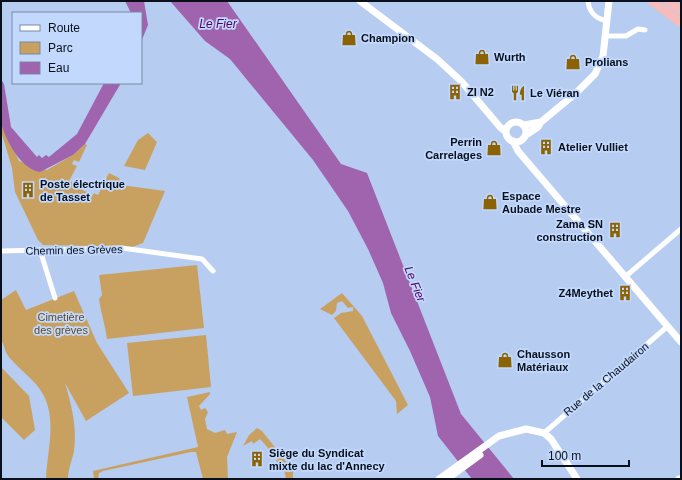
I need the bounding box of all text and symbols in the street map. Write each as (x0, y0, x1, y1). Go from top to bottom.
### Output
legend (12, 12, 142, 84)
water label: Le Fier (199, 17, 238, 31)
text: Route (48, 21, 80, 35)
shop icon: Champion (340, 29, 358, 47)
place label: Champion (361, 32, 415, 44)
text: Parc (48, 41, 73, 55)
shop icon: Wurth (473, 48, 491, 66)
place label: Wurth (494, 51, 526, 63)
shop icon: Prolians (564, 53, 582, 71)
place label: Prolians (585, 56, 628, 68)
text: Eau (48, 61, 69, 75)
building icon: ZI N2 (446, 83, 464, 101)
restaurant icon: Le Viéran (509, 84, 527, 102)
place label: ZI N2 (467, 86, 494, 98)
place label: Le Viéran (530, 87, 580, 99)
place label: Perrin Carrelages (425, 136, 482, 161)
building icon: Atelier Vulliet (537, 138, 555, 156)
shop icon: Perrin Carrelages (485, 139, 503, 157)
place label: Atelier Vulliet (558, 141, 628, 153)
place label: Poste électrique de Tasset (40, 178, 125, 203)
building icon: Poste électrique de Tasset (19, 181, 37, 199)
place label: Espace Aubade Mestre (502, 190, 581, 215)
shop icon: Espace Aubade Mestre (481, 193, 499, 211)
place label: Zama SN construction (536, 218, 603, 243)
building icon: Zama SN construction (606, 221, 624, 239)
street label: Chemin des Grèves (25, 243, 123, 257)
water label: Le Fier (402, 264, 429, 305)
building icon: Z4Meythet (616, 284, 634, 302)
place label: Z4Meythet (559, 287, 613, 299)
park label: Cimetière des grèves (34, 311, 88, 336)
street label: Rue de la Chaudairon (561, 340, 651, 418)
place label: Chausson Matériaux (517, 348, 570, 373)
shop icon: Chausson Matériaux (496, 351, 514, 369)
scale bar (542, 442, 629, 468)
place label: Siège du Syndicat mixte du lac d'Annecy (269, 447, 386, 472)
text: 100 m (548, 449, 581, 463)
building icon: Siège du Syndicat mixte du lac d'Annecy (248, 450, 266, 468)

